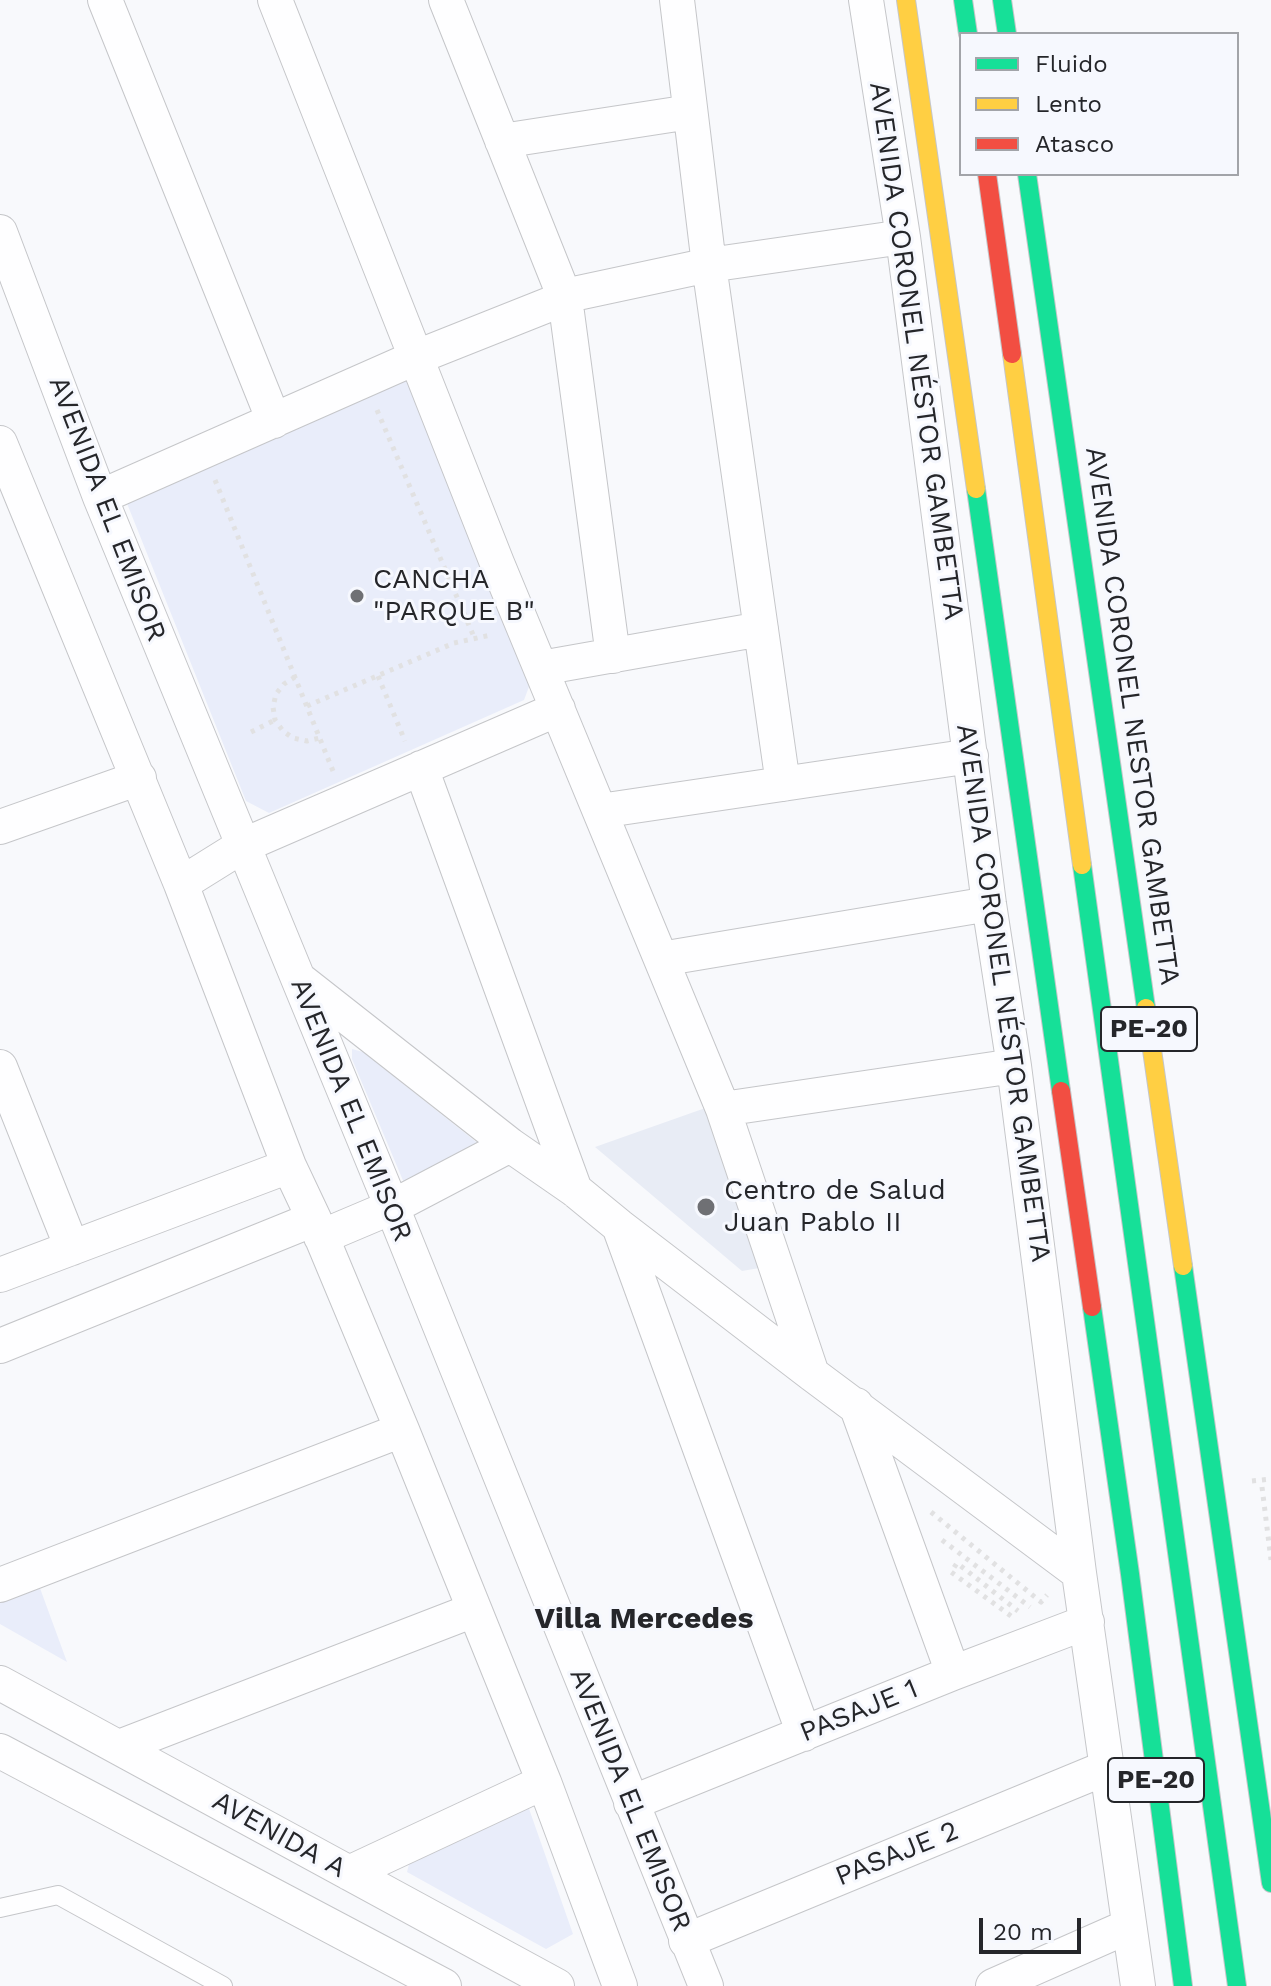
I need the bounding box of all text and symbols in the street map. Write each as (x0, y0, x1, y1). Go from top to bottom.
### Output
legend (959, 32, 1239, 176)
text: Fluido (1035, 50, 1108, 78)
street label: AVENIDA CORONEL NÉSTOR GAMBETTA (862, 80, 970, 622)
text: Lento (1035, 90, 1102, 118)
text: Atasco (1035, 130, 1114, 158)
street label: AVENIDA EL EMISOR (41, 372, 173, 646)
street label: AVENIDA CORONEL NESTOR GAMBETTA (1078, 445, 1186, 987)
place label: CANCHA "PARQUE B" (373, 563, 535, 629)
marker: CANCHA "PARQUE B" (348, 587, 366, 605)
street label: AVENIDA CORONEL NÉSTOR GAMBETTA (949, 722, 1057, 1264)
street label: AVENIDA EL EMISOR (283, 973, 419, 1247)
road number: PE-20 (1101, 1007, 1197, 1051)
place label: Centro de Salud Juan Pablo II (724, 1174, 946, 1240)
marker: Centro de Salud Juan Pablo II (695, 1196, 717, 1218)
district label: Villa Mercedes (535, 1601, 753, 1637)
street label: AVENIDA EL EMISOR (562, 1663, 698, 1937)
street label: PASAJE 1 (795, 1672, 923, 1750)
road number: PE-20 (1108, 1758, 1204, 1802)
street label: AVENIDA A (206, 1784, 352, 1886)
street label: PASAJE 2 (831, 1814, 963, 1894)
scale bar (983, 1902, 1085, 1952)
text: 20 m (993, 1918, 1053, 1946)

